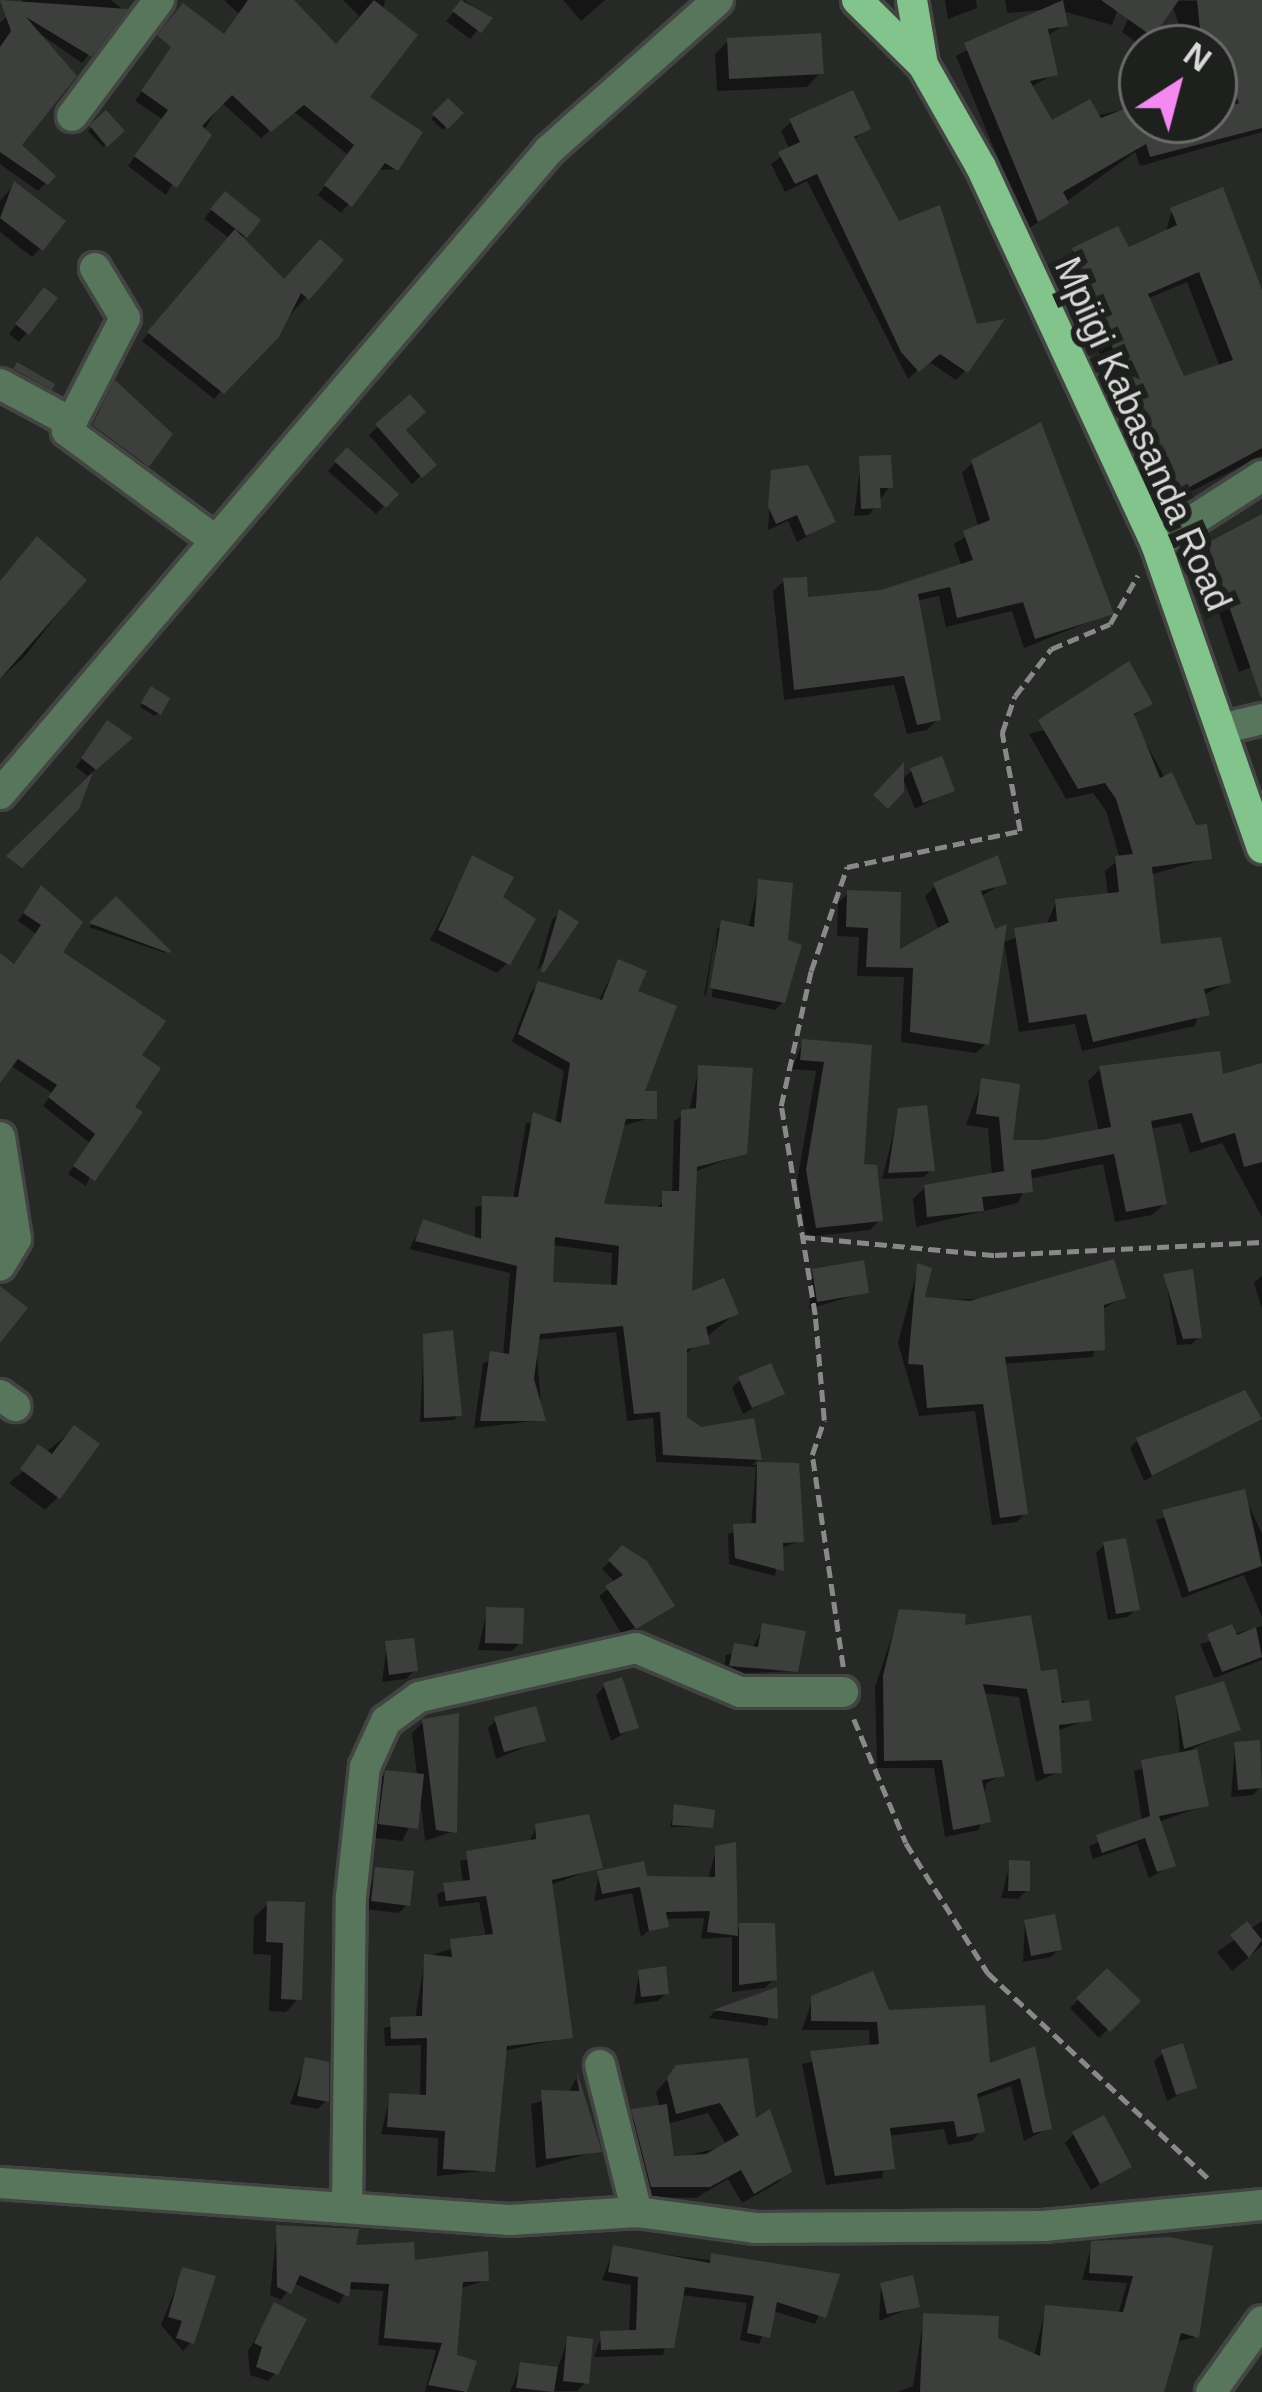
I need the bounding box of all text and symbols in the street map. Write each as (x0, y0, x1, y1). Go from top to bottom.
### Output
north arrow (1118, 24, 1238, 144)
text: N (1177, 35, 1218, 79)
street label: Mpiigi Kabasanda Road (1046, 251, 1240, 617)

